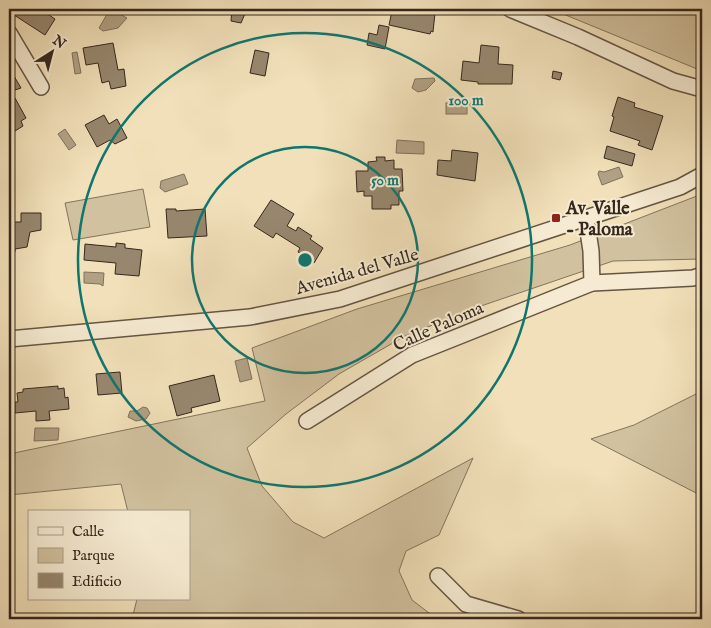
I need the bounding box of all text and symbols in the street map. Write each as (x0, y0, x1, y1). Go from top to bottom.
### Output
north arrow (28, 28, 78, 78)
text: N (48, 31, 69, 53)
text: 100 m (448, 91, 484, 110)
text: 50 m (371, 171, 399, 190)
place label: Av. Valle - Paloma (565, 198, 634, 242)
marker: Av. Valle - Paloma (550, 212, 562, 224)
street label: Avenida del Valle (292, 244, 421, 301)
centre of rings (296, 251, 314, 269)
street label: Calle Paloma (390, 297, 488, 358)
legend (28, 510, 190, 600)
text: Calle (72, 522, 104, 541)
text: Parque (72, 546, 115, 565)
text: Edificio (72, 572, 122, 591)

